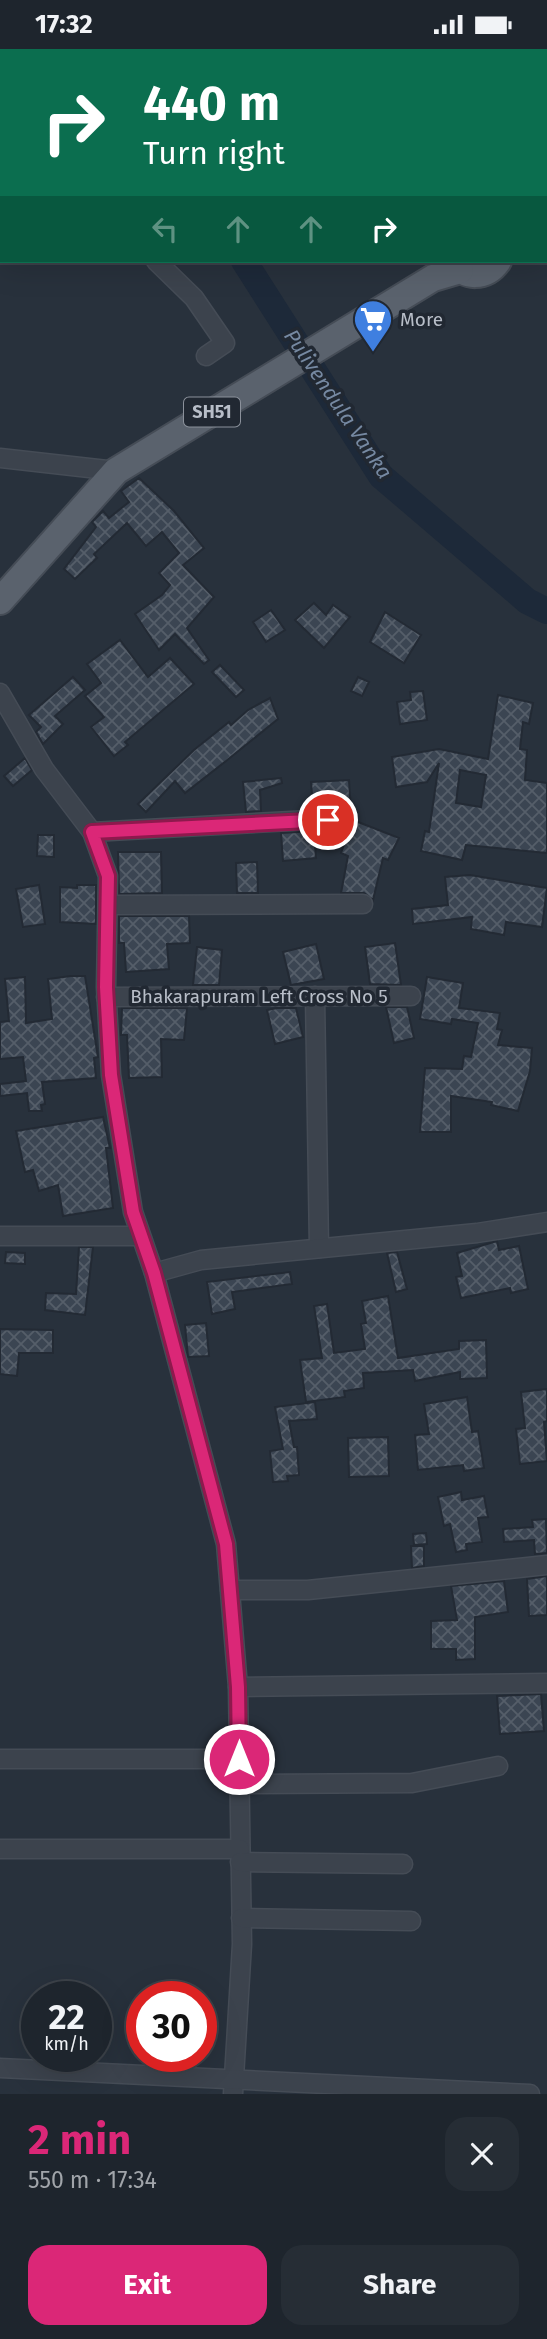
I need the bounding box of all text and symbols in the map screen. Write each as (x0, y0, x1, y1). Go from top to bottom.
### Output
text: 17:32 (35, 9, 93, 40)
text: 440 m (143, 74, 280, 133)
icon: right (28, 77, 119, 168)
text: Turn right (143, 134, 285, 172)
icon: left (146, 210, 184, 248)
icon: ahead (219, 210, 257, 248)
icon: ahead (292, 210, 330, 248)
icon: right (365, 210, 403, 248)
supermarket icon: More (352, 298, 394, 353)
place label: More (400, 308, 443, 331)
water label: Pulivendula Vanka (278, 324, 398, 484)
road number: SH51 (184, 397, 240, 426)
pin (298, 790, 358, 850)
icon: arrive (309, 801, 347, 839)
street label: Bhakarapuram Left Cross No 5 (130, 985, 388, 1008)
position arrow (202, 1722, 276, 1796)
speed limit sign: 30 (126, 1981, 217, 2072)
text: 22 (48, 1996, 85, 2038)
text: km/h (44, 2033, 89, 2055)
text: 2 min (28, 2115, 131, 2165)
button: close (445, 2117, 519, 2191)
text: 550 m · 17:34 (28, 2166, 157, 2194)
button: Exit (28, 2245, 267, 2325)
button: Share (281, 2245, 519, 2325)

